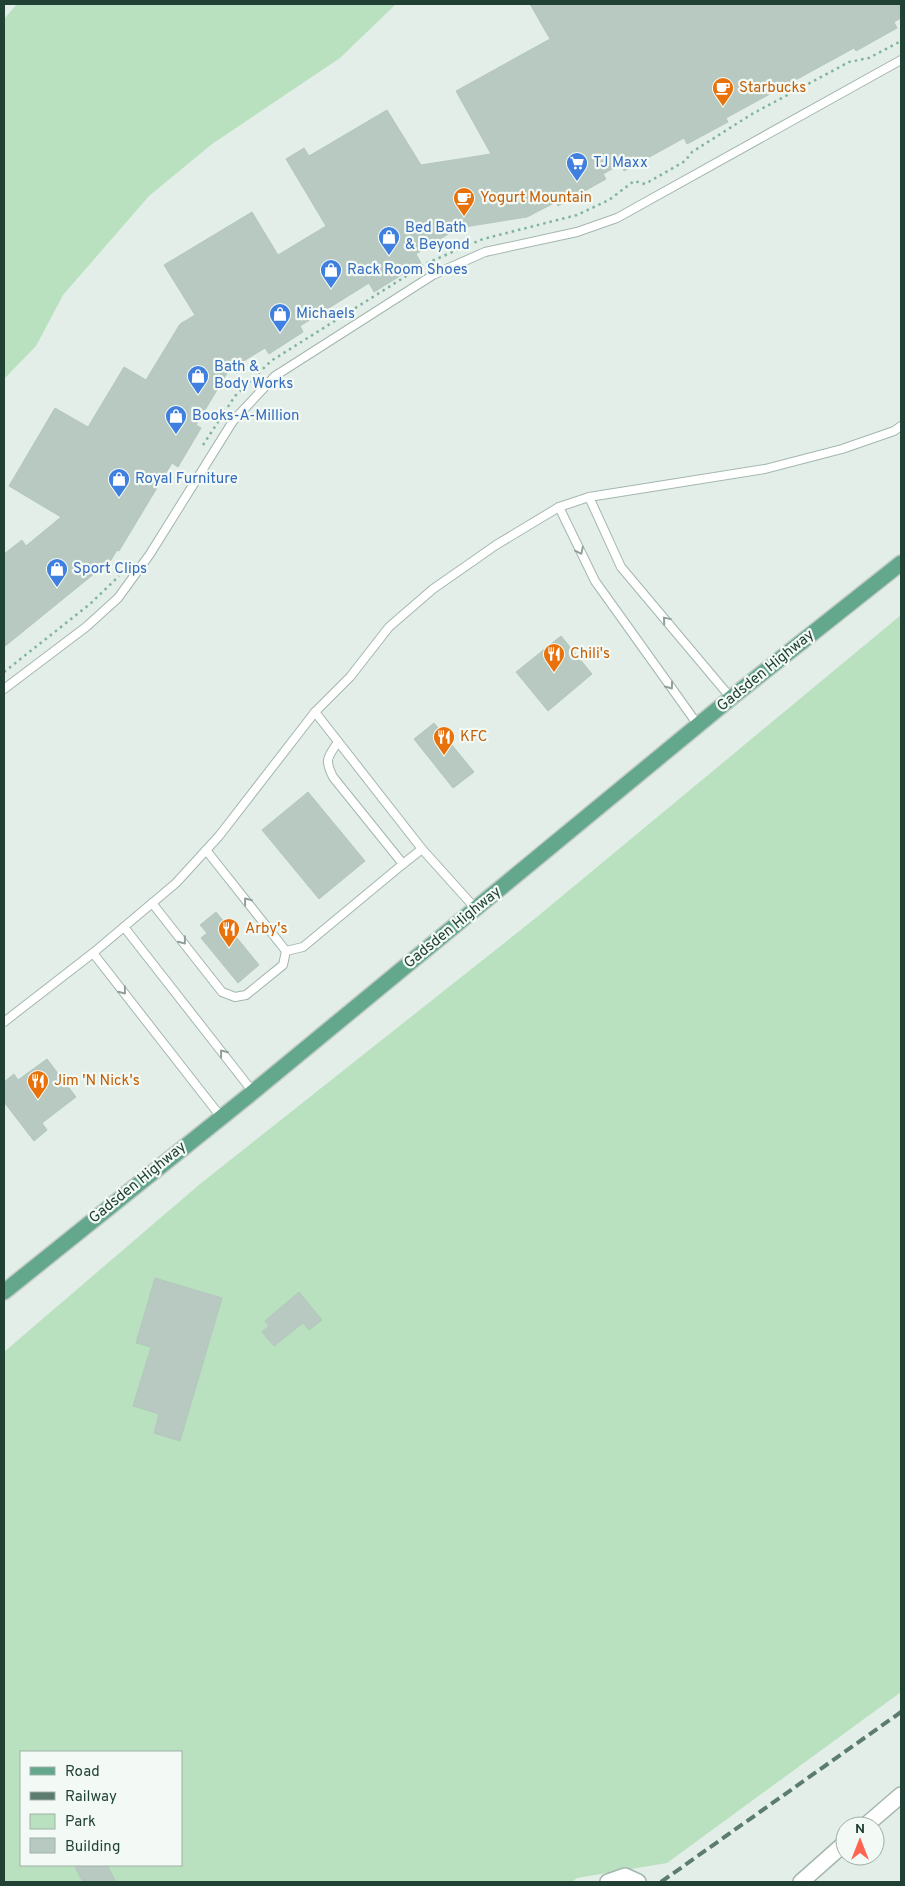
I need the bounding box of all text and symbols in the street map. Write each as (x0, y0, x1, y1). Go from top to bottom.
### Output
cafe icon: Starbucks (711, 76, 735, 107)
place label: Starbucks (739, 79, 806, 98)
supermarket icon: TJ Maxx (565, 151, 589, 182)
place label: TJ Maxx (593, 154, 648, 173)
cafe icon: Yogurt Mountain (452, 186, 476, 217)
place label: Yogurt Mountain (480, 189, 592, 208)
place label: Bed Bath & Beyond (405, 219, 470, 255)
shop icon: Bed Bath & Beyond (377, 225, 401, 256)
shop icon: Rack Room Shoes (319, 258, 343, 289)
place label: Rack Room Shoes (347, 261, 468, 280)
shop icon: Michaels (268, 302, 292, 333)
place label: Michaels (296, 305, 355, 324)
place label: Bath & Body Works (214, 358, 293, 394)
shop icon: Bath & Body Works (186, 364, 210, 395)
shop icon: Books-A-Million (164, 404, 188, 435)
place label: Books-A-Million (192, 407, 299, 426)
shop icon: Royal Furniture (107, 467, 131, 498)
place label: Royal Furniture (135, 470, 238, 489)
one-way arrow (574, 546, 585, 555)
shop icon: Sport Clips (45, 557, 69, 588)
place label: Sport Clips (73, 560, 147, 579)
one-way arrow (663, 617, 672, 626)
street label: Gadsden Highway (713, 626, 819, 716)
restaurant icon: Chili's (542, 642, 566, 673)
place label: Chili's (570, 645, 610, 664)
one-way arrow (664, 680, 673, 690)
restaurant icon: KFC (432, 725, 456, 756)
place label: KFC (460, 728, 488, 747)
street label: Gadsden Highway (400, 883, 506, 973)
one-way arrow (243, 897, 252, 906)
restaurant icon: Arby's (217, 917, 241, 948)
place label: Arby's (245, 920, 287, 939)
one-way arrow (177, 935, 185, 944)
one-way arrow (117, 985, 126, 995)
one-way arrow (220, 1050, 229, 1059)
restaurant icon: Jim 'N Nick's (26, 1069, 50, 1100)
place label: Jim 'N Nick's (54, 1072, 140, 1091)
street label: Gadsden Highway (85, 1138, 191, 1228)
legend (20, 1751, 182, 1866)
text: Road (65, 1763, 100, 1782)
text: Railway (65, 1788, 117, 1807)
text: Park (65, 1813, 96, 1832)
north arrow (835, 1816, 885, 1866)
text: N (855, 1821, 865, 1838)
text: Building (65, 1838, 120, 1857)

